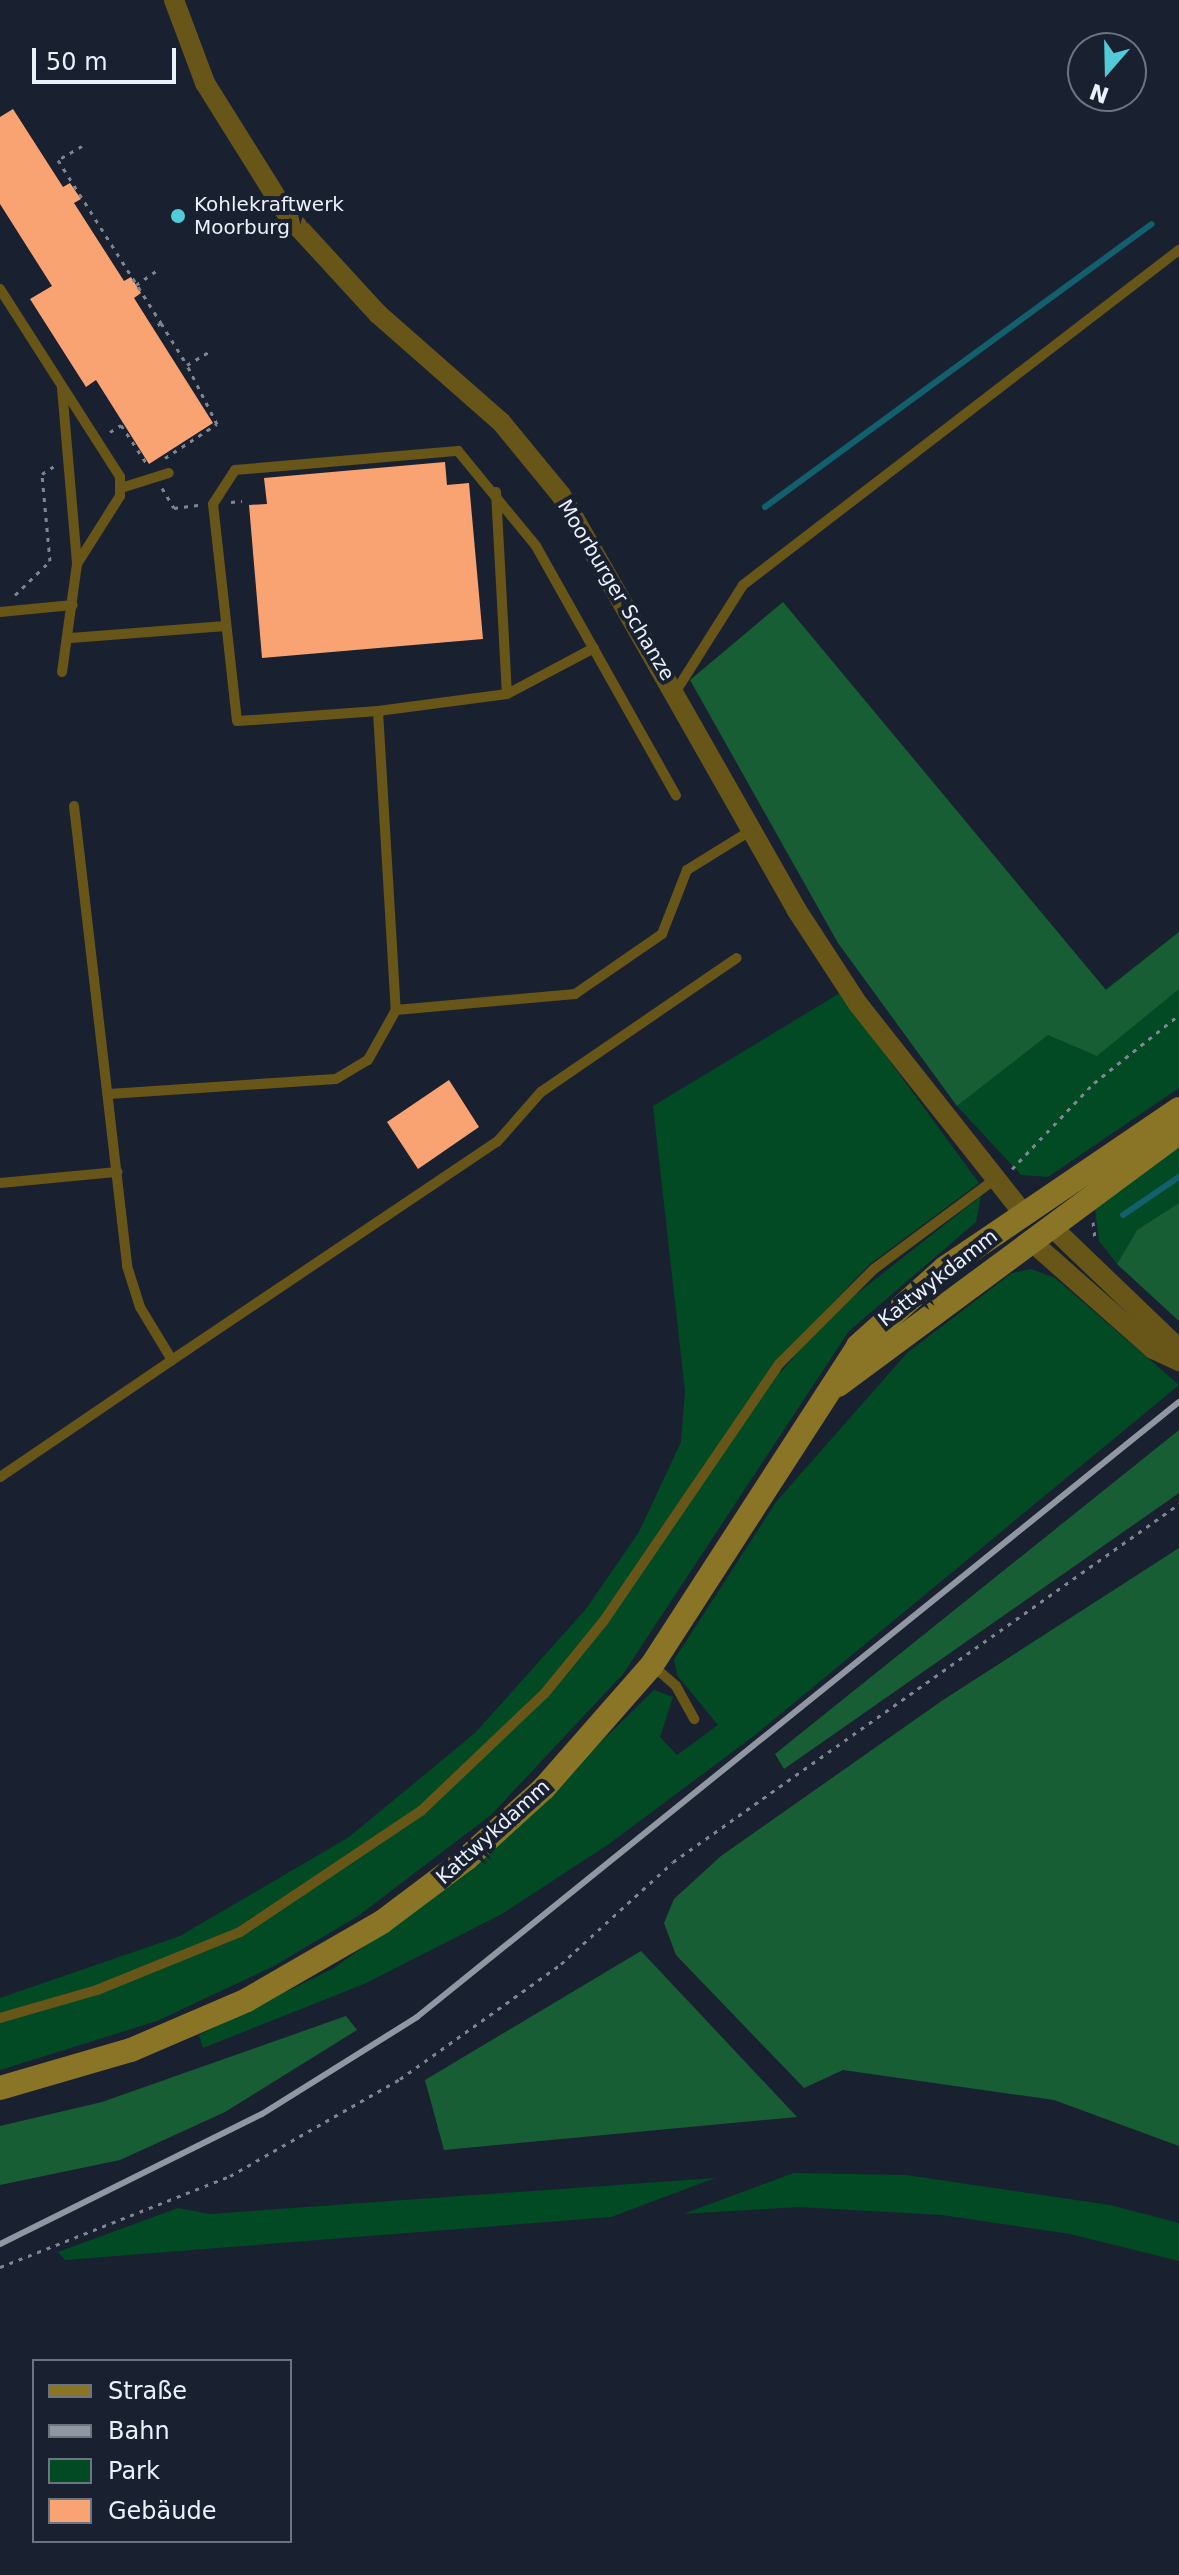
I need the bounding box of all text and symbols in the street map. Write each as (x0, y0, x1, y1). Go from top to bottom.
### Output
scale bar (36, 32, 180, 82)
north arrow (1067, 32, 1147, 112)
text: 50 m (46, 48, 108, 76)
text: N (1086, 78, 1112, 108)
place label: Kohlekraftwerk Moorburg (194, 192, 344, 239)
marker: Kohlekraftwerk Moorburg (169, 207, 187, 225)
street label: Moorburger Schanze (552, 495, 680, 685)
street label: Kattwykdamm (874, 1224, 1002, 1332)
street label: Kattwykdamm (431, 1775, 555, 1889)
legend (32, 2359, 292, 2543)
text: Straße (108, 2377, 187, 2405)
text: Bahn (108, 2417, 170, 2445)
text: Park (108, 2457, 160, 2485)
text: Gebäude (108, 2497, 217, 2525)

